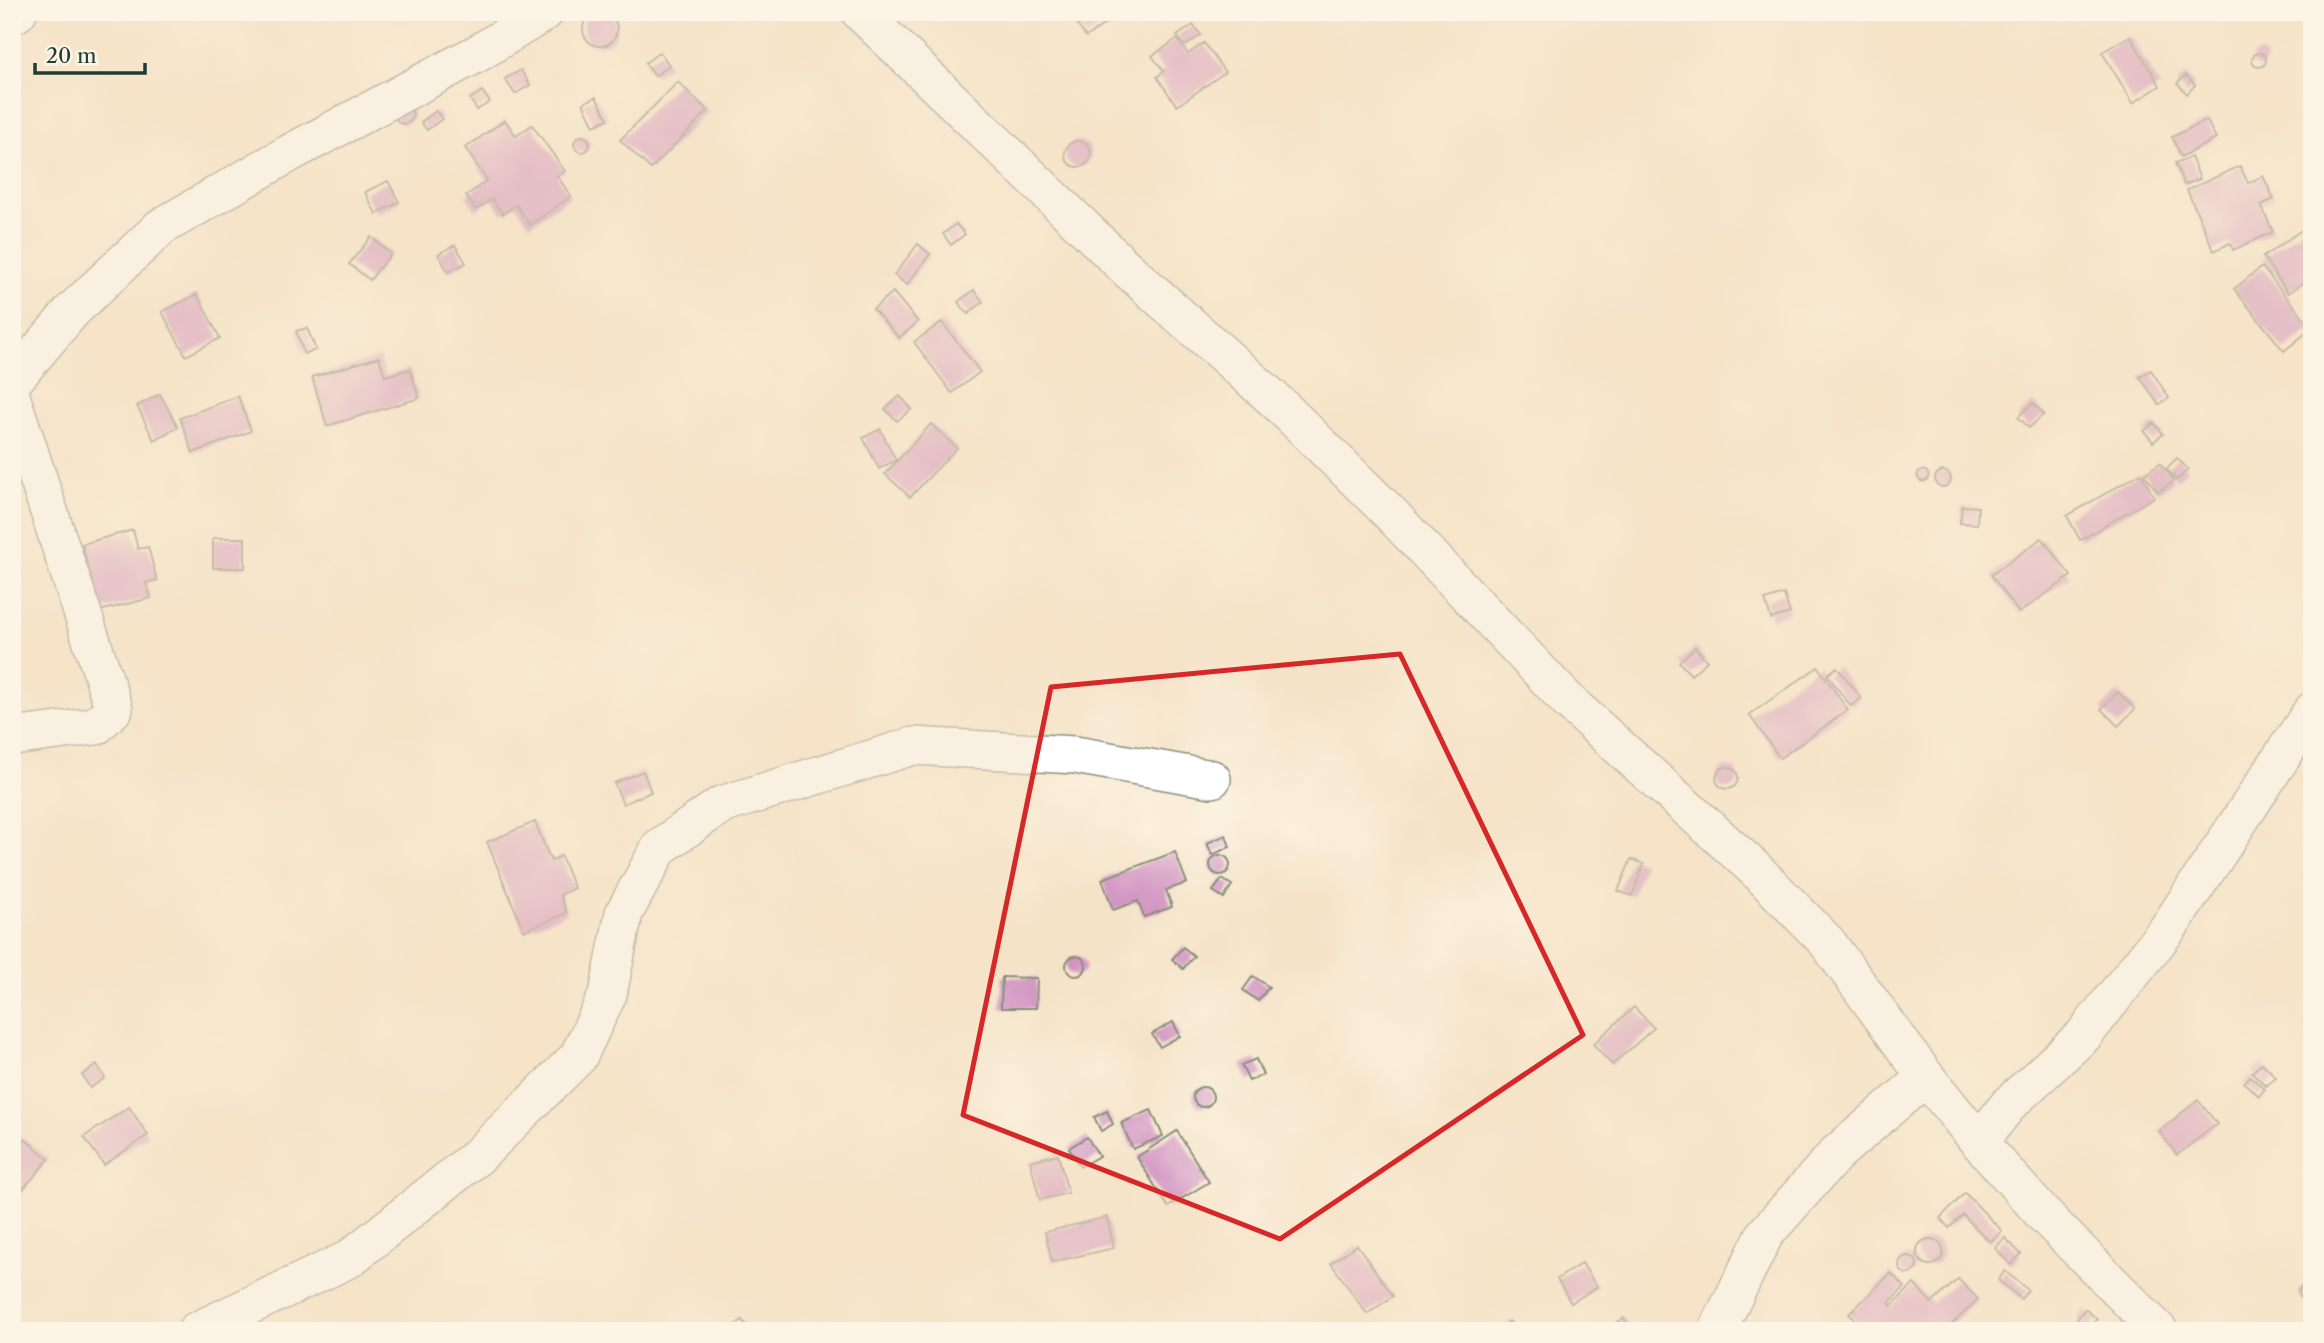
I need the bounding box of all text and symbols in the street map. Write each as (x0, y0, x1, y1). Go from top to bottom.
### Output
scale bar (35, 32, 145, 76)
text: 20 m (46, 43, 97, 68)

